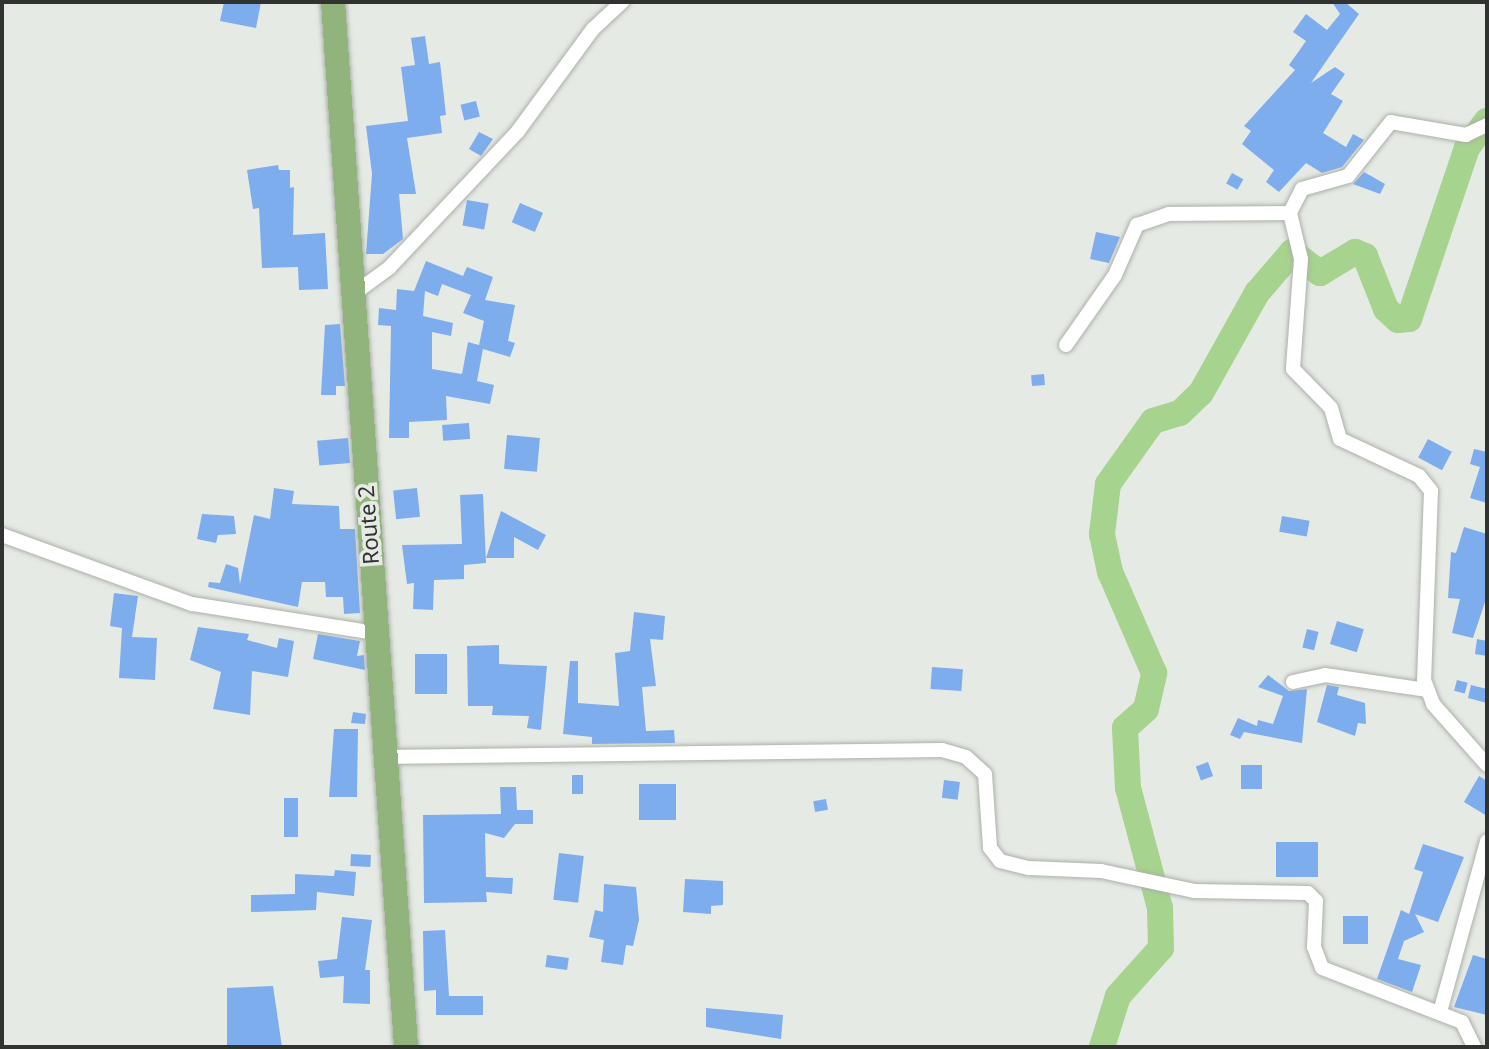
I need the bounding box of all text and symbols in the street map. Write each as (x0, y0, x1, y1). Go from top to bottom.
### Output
street label: Route 2 (352, 485, 384, 565)

